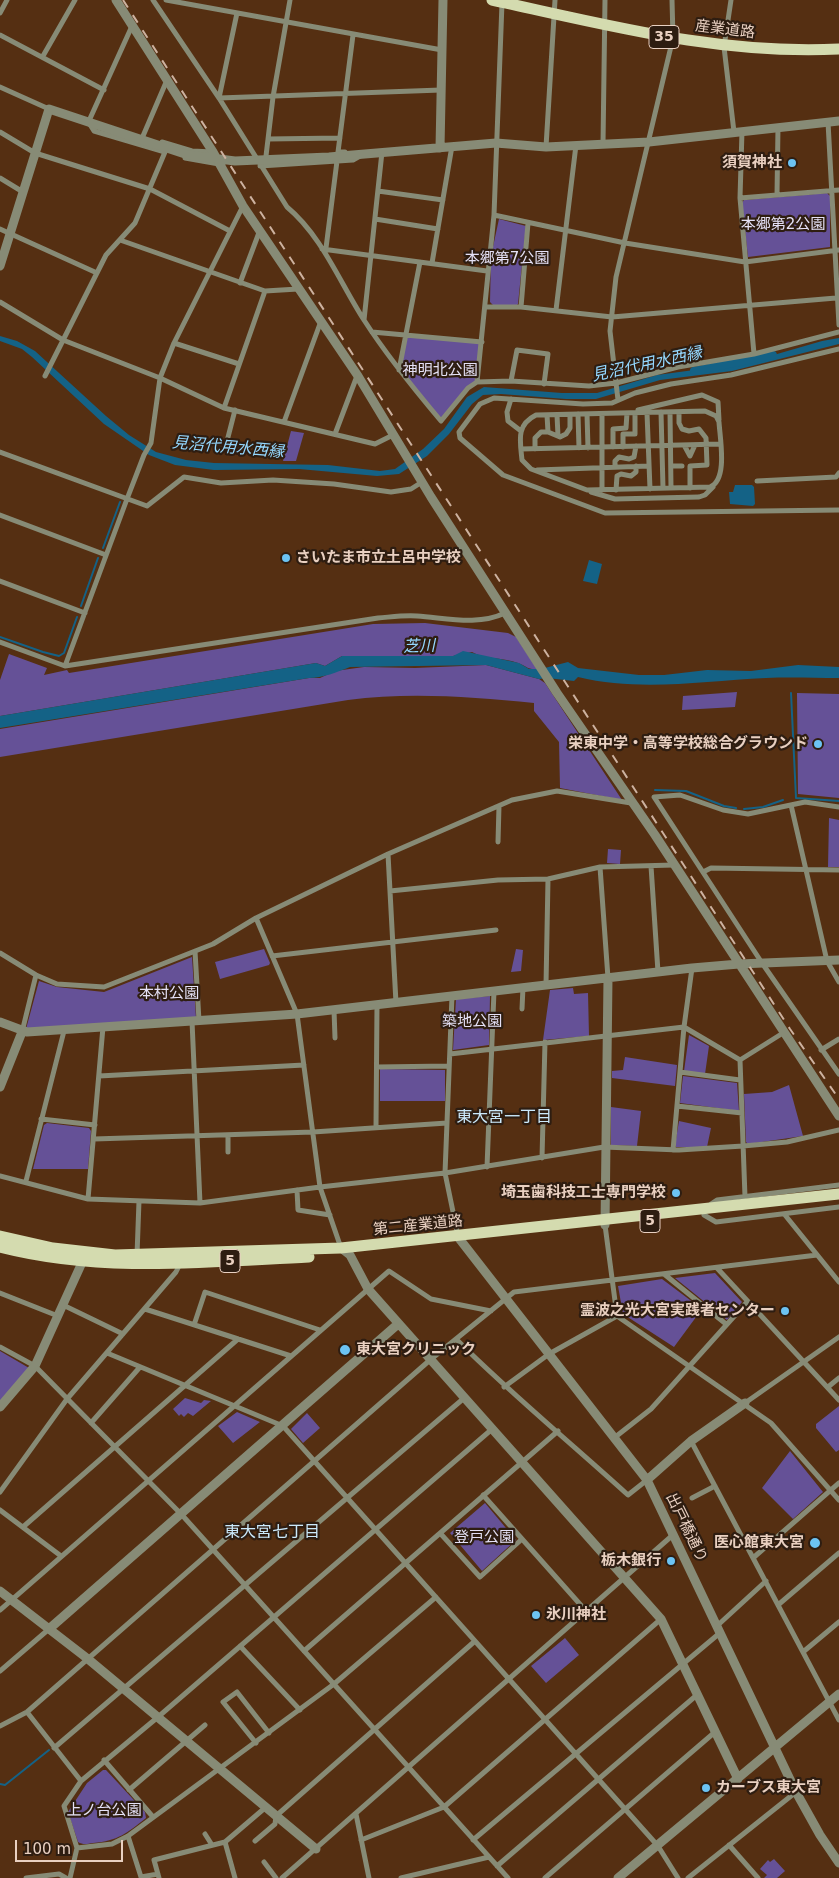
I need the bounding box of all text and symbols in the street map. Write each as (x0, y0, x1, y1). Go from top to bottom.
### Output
street label: 産業道路 (694, 17, 756, 43)
road number: 35 (649, 26, 679, 48)
place label: 須賀神社 (722, 154, 782, 172)
marker: 須賀神社 (786, 157, 798, 169)
park label: 本郷第2公園 (741, 216, 825, 234)
park label: 本郷第7公園 (465, 250, 549, 268)
water label: 見沼代用水西縁 (590, 344, 704, 386)
park label: 神明北公園 (403, 362, 477, 380)
water label: 見沼代用水西縁 (171, 434, 285, 462)
place label: さいたま市立土呂中学校 (296, 549, 461, 567)
marker: さいたま市立土呂中学校 (280, 552, 292, 564)
water label: 芝川 (403, 637, 435, 657)
place label: 栄東中学・高等学校総合グラウンド (568, 735, 808, 753)
marker: 栄東中学・高等学校総合グラウンド (812, 738, 824, 750)
park label: 本村公園 (139, 985, 199, 1003)
park label: 築地公園 (442, 1013, 502, 1031)
district label: 東大宮一丁目 (456, 1108, 552, 1128)
place label: 埼玉歯科技工士専門学校 (501, 1184, 666, 1202)
marker: 埼玉歯科技工士専門学校 (670, 1187, 682, 1199)
road number: 5 (640, 1210, 660, 1232)
street label: 第二産業道路 (372, 1212, 464, 1240)
road number: 5 (220, 1250, 240, 1272)
place label: 霊波之光大宮実践者センター (580, 1302, 775, 1320)
marker: 霊波之光大宮実践者センター (779, 1305, 791, 1317)
place label: 東大宮クリニック (356, 1341, 476, 1359)
marker: 東大宮クリニック (338, 1343, 352, 1357)
street label: 出戸橋通り (661, 1490, 711, 1566)
district label: 東大宮七丁目 (224, 1523, 320, 1543)
park label: 登戸公園 (454, 1529, 514, 1547)
place label: 医心館東大宮 (714, 1534, 804, 1552)
marker: 医心館東大宮 (808, 1536, 822, 1550)
place label: 栃木銀行 (601, 1552, 661, 1570)
marker: 栃木銀行 (665, 1555, 677, 1567)
place label: 氷川神社 (546, 1606, 606, 1624)
marker: 氷川神社 (530, 1609, 542, 1621)
place label: カーブス東大宮 (716, 1779, 821, 1797)
marker: カーブス東大宮 (700, 1782, 712, 1794)
park label: 上ノ台公園 (67, 1802, 141, 1820)
scale bar (18, 1830, 125, 1862)
text: 100 m (23, 1840, 71, 1858)

